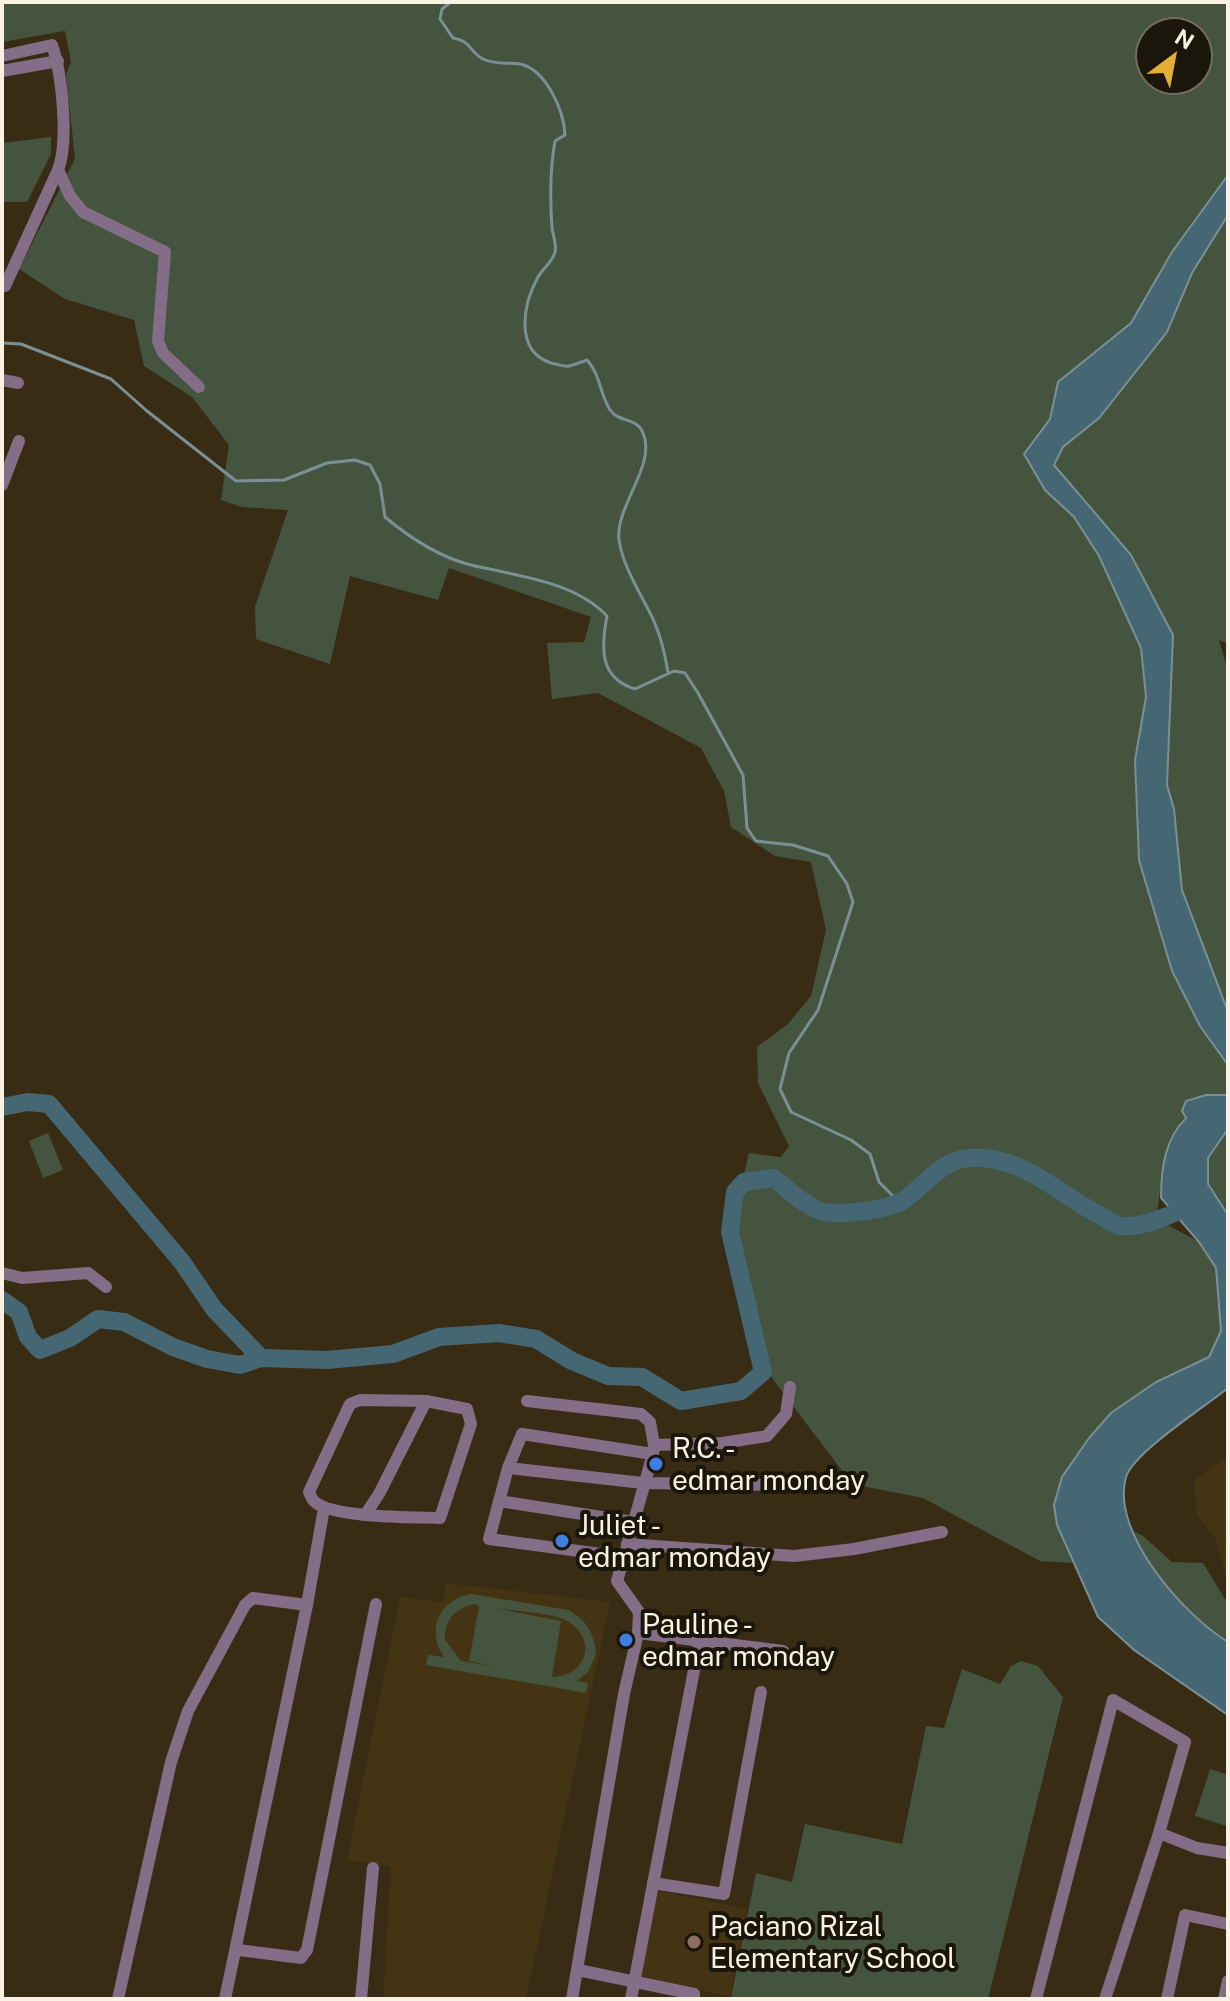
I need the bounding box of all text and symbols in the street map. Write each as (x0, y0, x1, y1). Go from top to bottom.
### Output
north arrow (1134, 16, 1214, 96)
text: N (1170, 23, 1199, 55)
place label: R.C. - edmar monday (672, 1431, 865, 1496)
marker: R.C. - edmar monday (647, 1455, 665, 1473)
place label: Juliet - edmar monday (578, 1508, 771, 1573)
marker: Juliet - edmar monday (553, 1532, 571, 1550)
place label: Pauline - edmar monday (642, 1607, 835, 1672)
marker: Pauline - edmar monday (617, 1631, 635, 1649)
place label: Paciano Rizal Elementary School (710, 1909, 956, 1974)
marker: Paciano Rizal Elementary School (685, 1933, 703, 1951)

